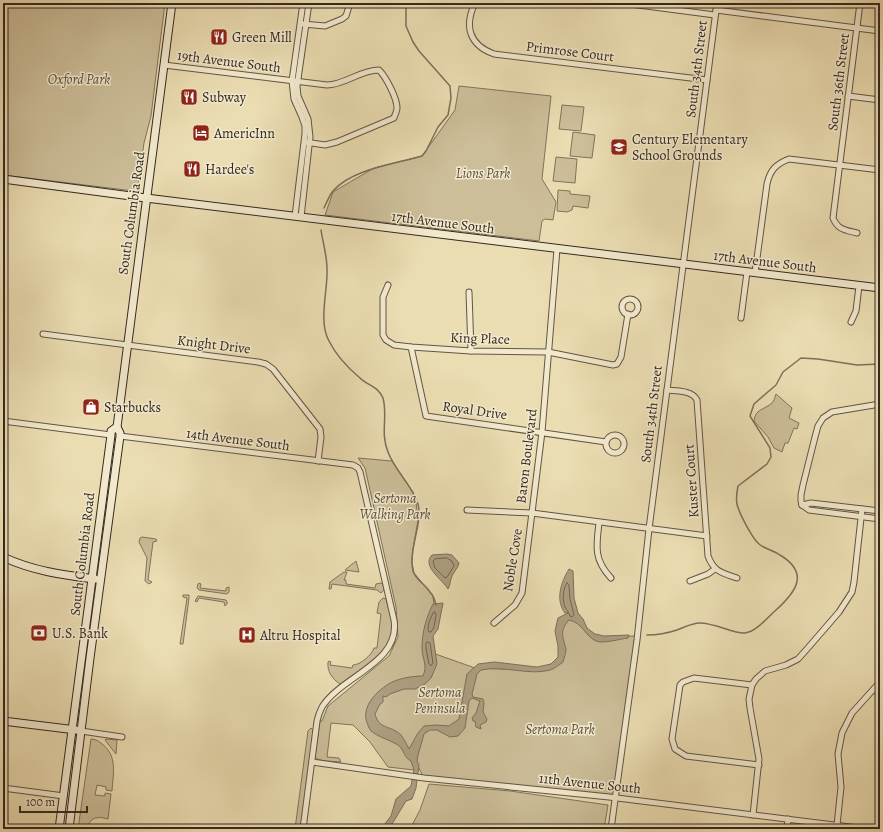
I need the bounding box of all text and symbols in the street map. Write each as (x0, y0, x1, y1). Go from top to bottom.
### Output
street label: South 34th Street (681, 19, 712, 119)
restaurant icon: Green Mill (209, 27, 229, 47)
place label: Green Mill (232, 28, 292, 47)
street label: South 36th Street (823, 32, 854, 132)
street label: Primrose Court (525, 37, 615, 66)
street label: 19th Avenue South (176, 46, 282, 77)
park label: Oxford Park (48, 70, 110, 89)
restaurant icon: Subway (179, 87, 199, 107)
place label: Subway (202, 88, 247, 107)
hotel icon: AmericInn (191, 123, 211, 143)
place label: AmericInn (213, 124, 275, 143)
place label: Century Elementary School Grounds (632, 130, 748, 165)
school or university icon: Century Elementary School Grounds (609, 137, 629, 157)
street label: South Columbia Road (113, 150, 150, 276)
restaurant icon: Hardee's (182, 159, 202, 179)
place label: Hardee's (205, 160, 254, 179)
park label: Lions Park (456, 164, 510, 183)
street label: 17th Avenue South (390, 207, 496, 238)
street label: 17th Avenue South (712, 246, 818, 277)
street label: King Place (450, 328, 510, 349)
street label: Knight Drive (176, 331, 252, 358)
street label: South 34th Street (636, 364, 667, 464)
shop icon: Starbucks (81, 397, 101, 417)
street label: Royal Drive (441, 397, 508, 424)
place label: Starbucks (104, 398, 161, 417)
street label: Baron Boulevard (511, 407, 542, 504)
street label: 14th Avenue South (185, 424, 291, 455)
street label: Kuster Court (679, 443, 704, 518)
park label: Sertoma Walking Park (359, 489, 431, 524)
street label: South Columbia Road (66, 491, 100, 617)
street label: Noble Cove (498, 527, 527, 593)
bank icon: U.S. Bank (29, 623, 49, 643)
place label: U.S. Bank (52, 624, 108, 643)
hospital icon: Altru Hospital (237, 625, 257, 645)
place label: Altru Hospital (259, 626, 341, 645)
park label: Sertoma Peninsula (415, 683, 466, 718)
park label: Sertoma Park (525, 720, 595, 739)
street label: 11th Avenue South (538, 769, 643, 798)
scale bar (20, 788, 87, 814)
text: 100 m (26, 794, 55, 810)

